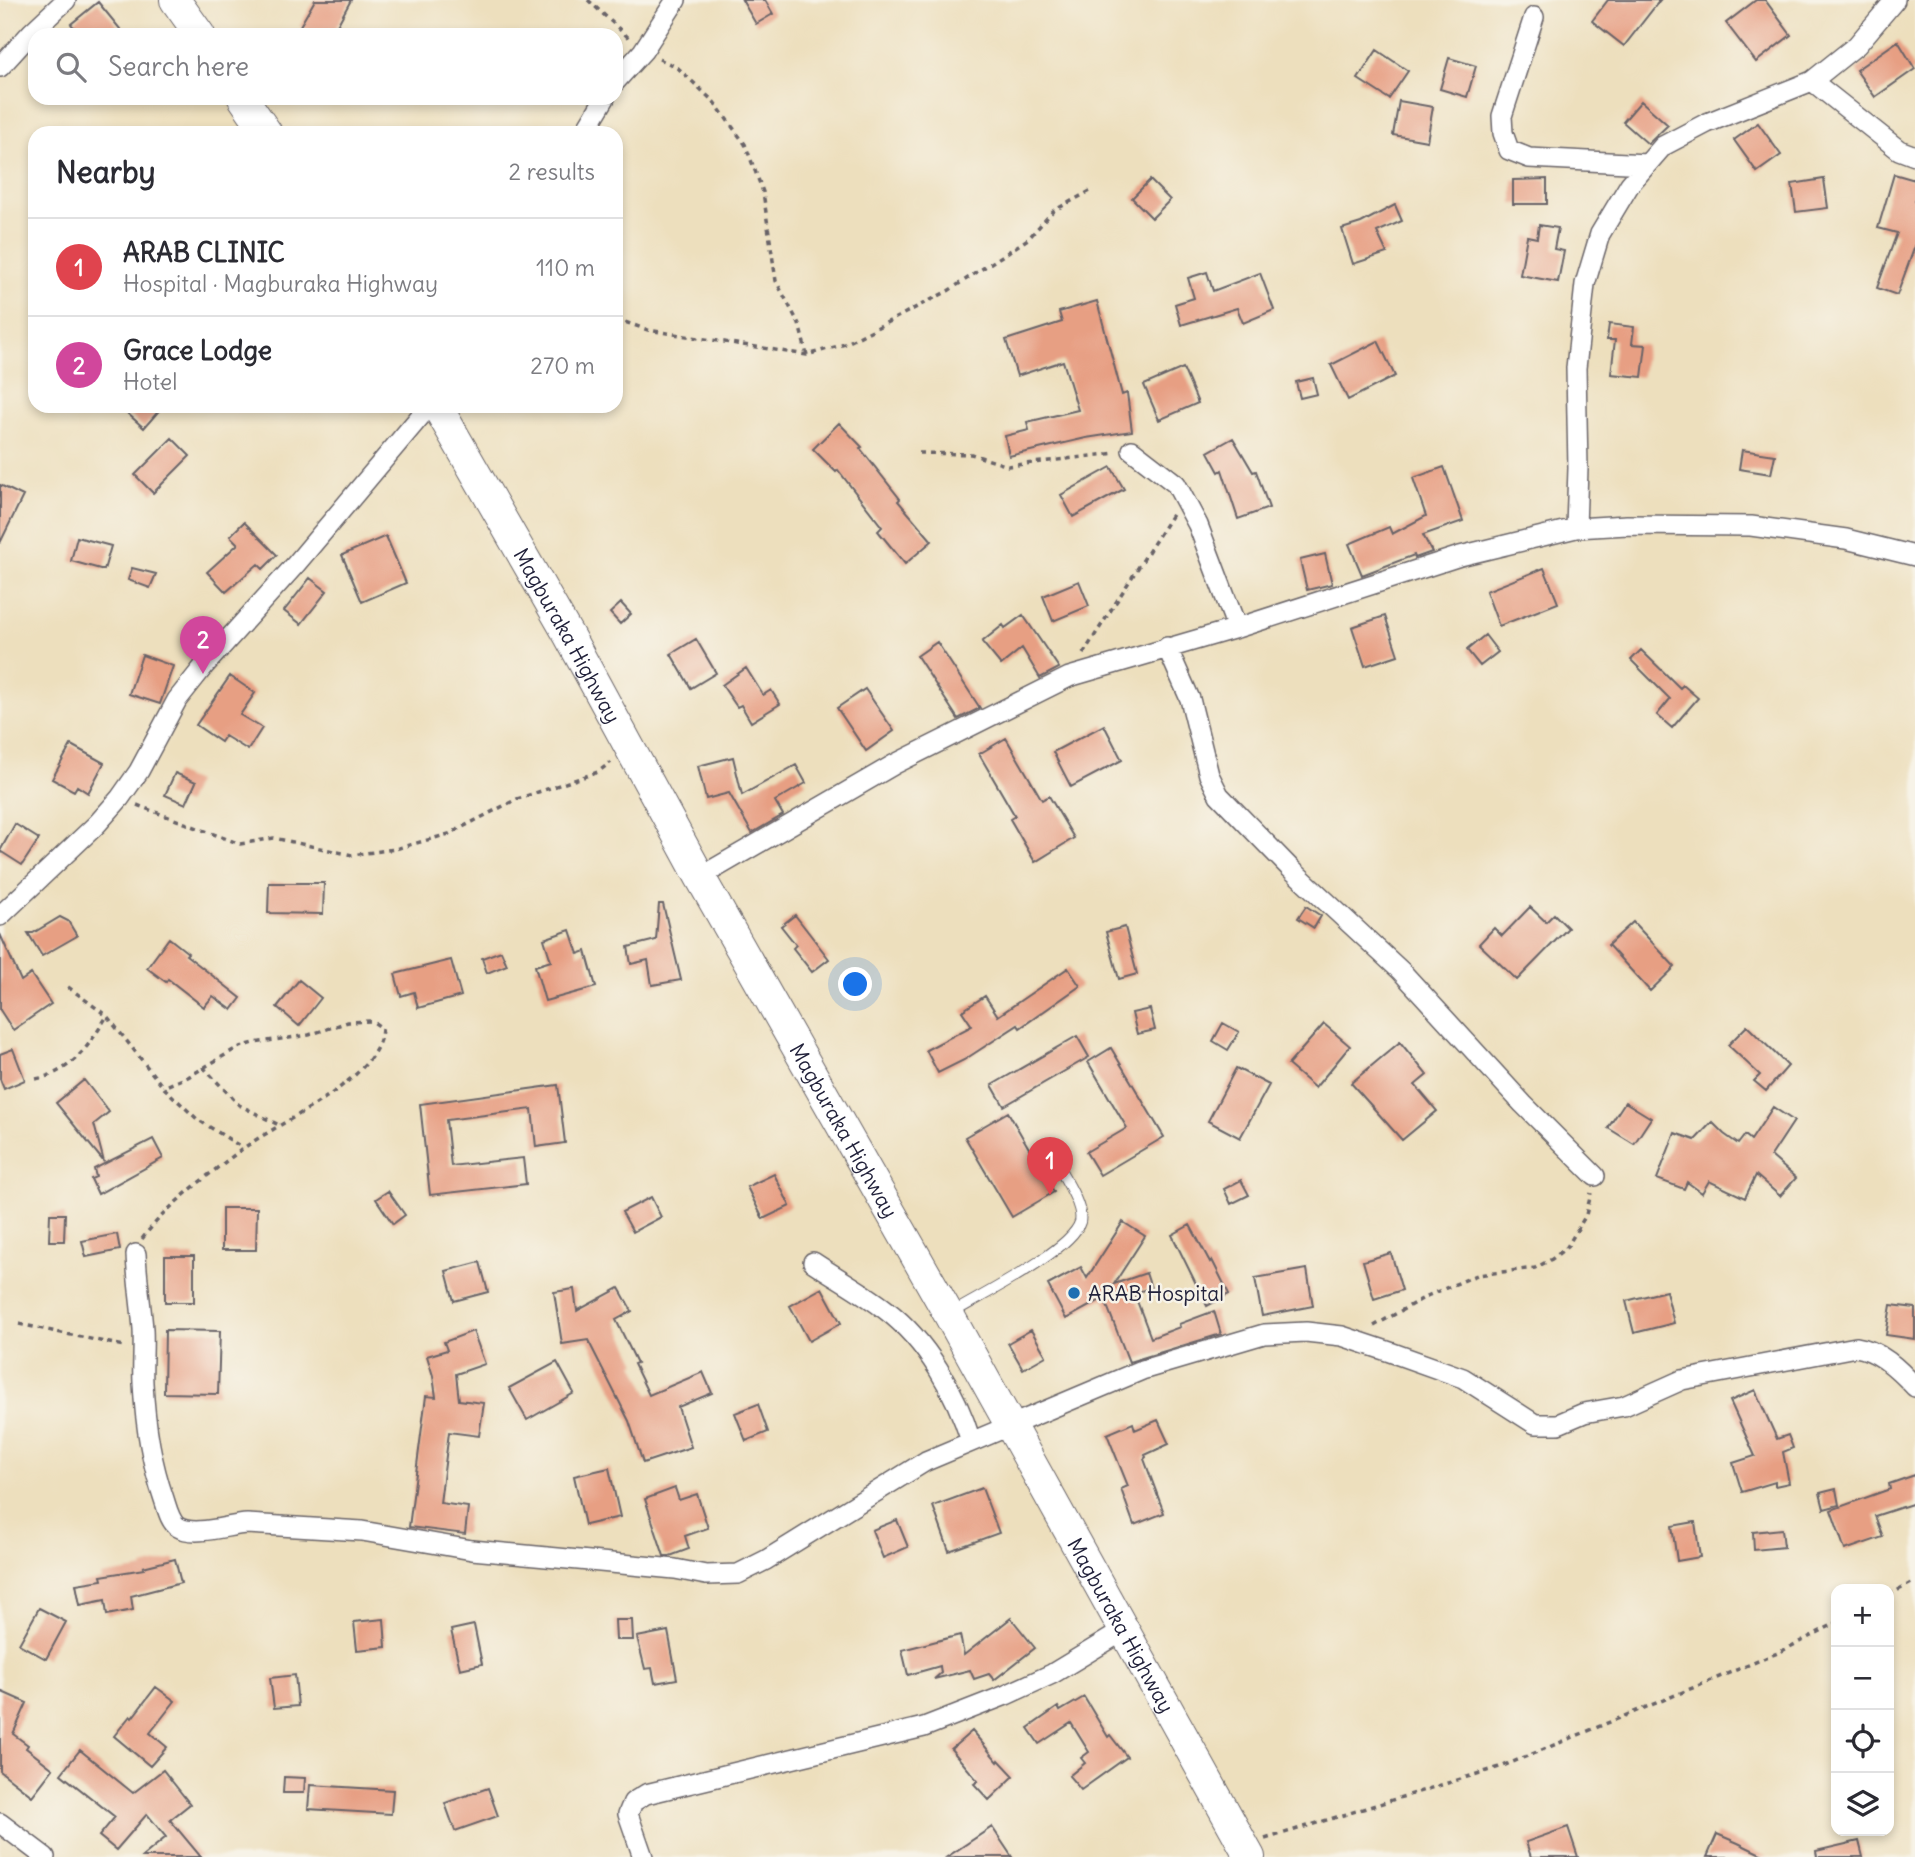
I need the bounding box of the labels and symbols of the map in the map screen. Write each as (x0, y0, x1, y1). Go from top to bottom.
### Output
street label: Magburaka Highway (508, 543, 627, 728)
pin: 2 (180, 616, 226, 674)
your location (838, 967, 872, 1001)
street label: Magburaka Highway (784, 1038, 904, 1222)
pin: 1 (1027, 1137, 1073, 1195)
place label: ARAB Hospital (1088, 1280, 1224, 1307)
marker: ARAB Hospital (1066, 1285, 1082, 1301)
street label: Magburaka Highway (1062, 1533, 1181, 1717)

